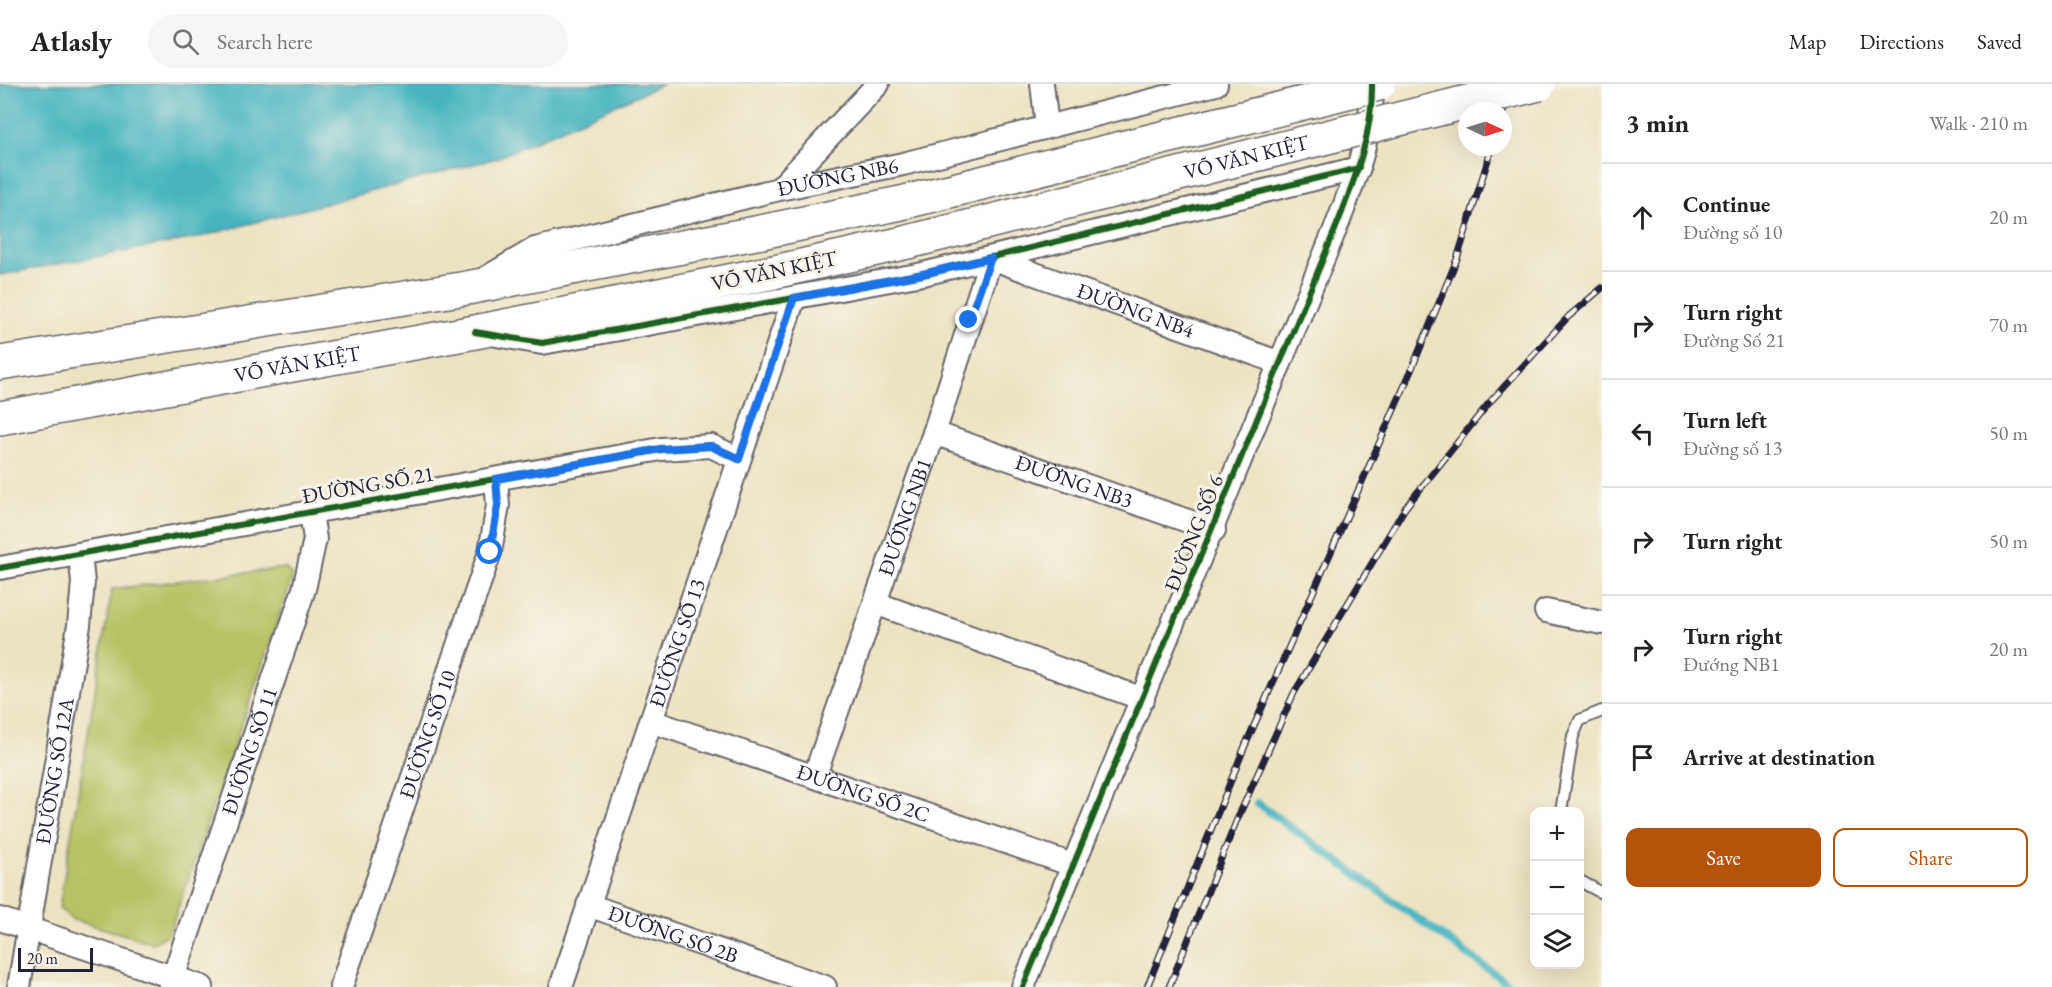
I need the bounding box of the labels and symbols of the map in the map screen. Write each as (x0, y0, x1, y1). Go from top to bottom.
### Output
north arrow (1458, 102, 1512, 156)
street label: VÕ VĂN KIỆT (1181, 128, 1312, 185)
street label: ĐƯỜNG NB6 (775, 151, 900, 202)
street label: VÕ VĂN KIỆT (709, 244, 840, 297)
street label: ĐƯỜNG NB4 (1074, 276, 1199, 344)
route end (955, 306, 981, 332)
street label: VÕ VĂN KIỆT (232, 339, 363, 388)
street label: ĐƯỜNG NB3 (1012, 448, 1136, 514)
street label: ĐƯỚNG NB1 (871, 455, 937, 579)
street label: ĐƯỜNG SỐ 21 (300, 460, 436, 509)
street label: ĐƯỜNG SỐ 6 (1158, 470, 1229, 595)
route start (476, 538, 502, 564)
street label: ĐƯỜNG SỐ 13 (643, 575, 711, 711)
street label: ĐƯỜNG SỐ 10 (393, 667, 461, 802)
street label: ĐƯỜNG SỐ 11 (215, 683, 283, 819)
street label: ĐƯỜNG SỐ 12A (29, 695, 80, 846)
street label: ĐƯỜNG SỐ 2C (793, 758, 933, 828)
street label: ĐƯỜNG SỐ 2B (605, 899, 742, 969)
scale bar (18, 945, 93, 972)

